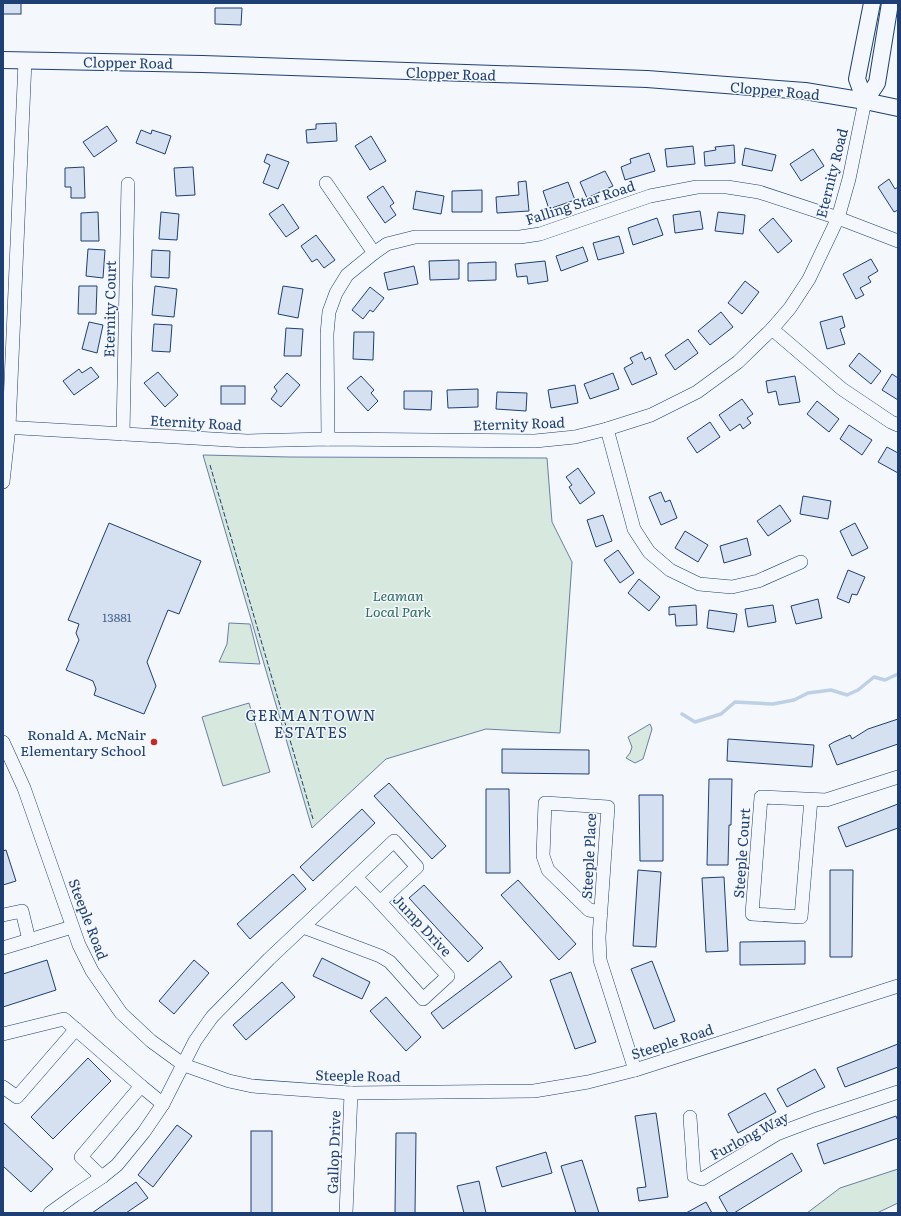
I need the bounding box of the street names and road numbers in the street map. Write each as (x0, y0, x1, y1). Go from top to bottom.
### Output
street label: Clopper Road (83, 51, 174, 73)
street label: Clopper Road (406, 61, 497, 85)
street label: Clopper Road (729, 76, 821, 104)
street label: Eternity Road (810, 126, 852, 220)
street label: Falling Star Road (523, 175, 638, 229)
street label: Eternity Court (98, 260, 120, 358)
street label: Eternity Road (150, 410, 243, 434)
street label: Eternity Road (473, 411, 566, 435)
street label: Steeple Court (728, 807, 754, 899)
street label: Steeple Place (576, 813, 600, 899)
street label: Steeple Road (64, 876, 114, 963)
street label: Jump Drive (389, 890, 457, 960)
street label: Steeple Road (628, 1018, 716, 1064)
street label: Steeple Road (315, 1064, 401, 1086)
street label: Furlong Way (706, 1106, 792, 1164)
street label: Gallop Drive (322, 1110, 344, 1194)

